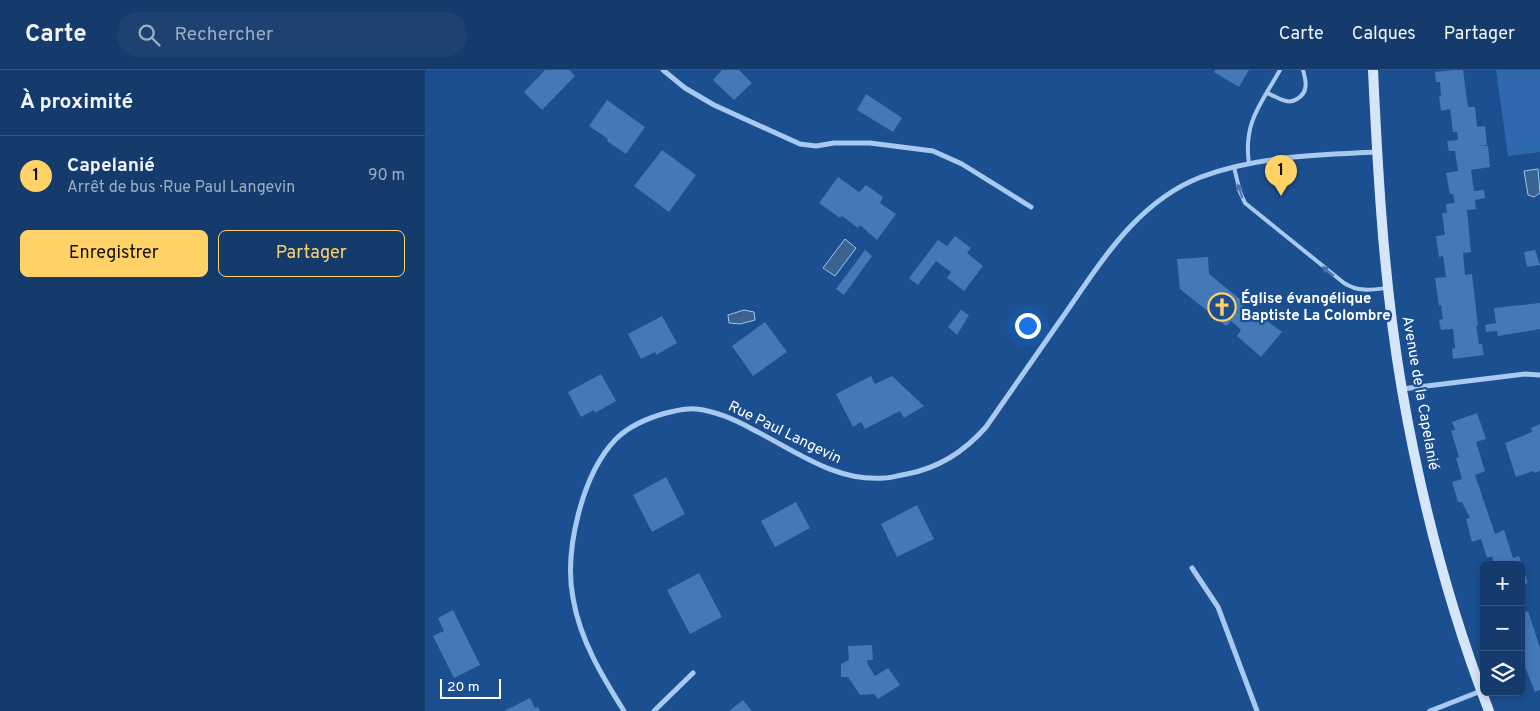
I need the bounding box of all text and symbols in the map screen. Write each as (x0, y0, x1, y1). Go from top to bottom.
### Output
search box (117, 12, 467, 57)
text: Carte (25, 20, 87, 50)
icon: search (135, 21, 163, 49)
text: Rechercher (175, 23, 273, 47)
text: Carte (1279, 23, 1324, 46)
text: Calques (1352, 23, 1416, 46)
text: Partager (1444, 23, 1515, 46)
text: À proximité (20, 89, 133, 116)
text: Capelanié (67, 154, 155, 178)
pin: 1 (1265, 155, 1297, 196)
text: 1 (33, 166, 39, 186)
text: 90 m (368, 166, 405, 186)
text: Arrêt de bus · Rue Paul Langevin (67, 178, 295, 198)
one-way arrow (1236, 183, 1243, 198)
button: Enregistrer (20, 230, 208, 277)
button: Partager (218, 230, 405, 277)
one-way arrow (1322, 265, 1335, 276)
place label: Église évangélique Baptiste La Colombre (1241, 289, 1391, 326)
church icon: Église évangélique Baptiste La Colombre (1207, 292, 1237, 322)
your location (1015, 313, 1041, 339)
street label: Avenue de la Capelanié (1397, 315, 1442, 472)
street label: Rue Paul Langevin (725, 398, 844, 469)
map controls (1480, 561, 1525, 696)
button: + (1480, 561, 1525, 606)
button: − (1480, 606, 1525, 651)
button: layers (1480, 651, 1525, 696)
scale bar (440, 676, 501, 699)
text: 20 m (447, 679, 480, 696)

